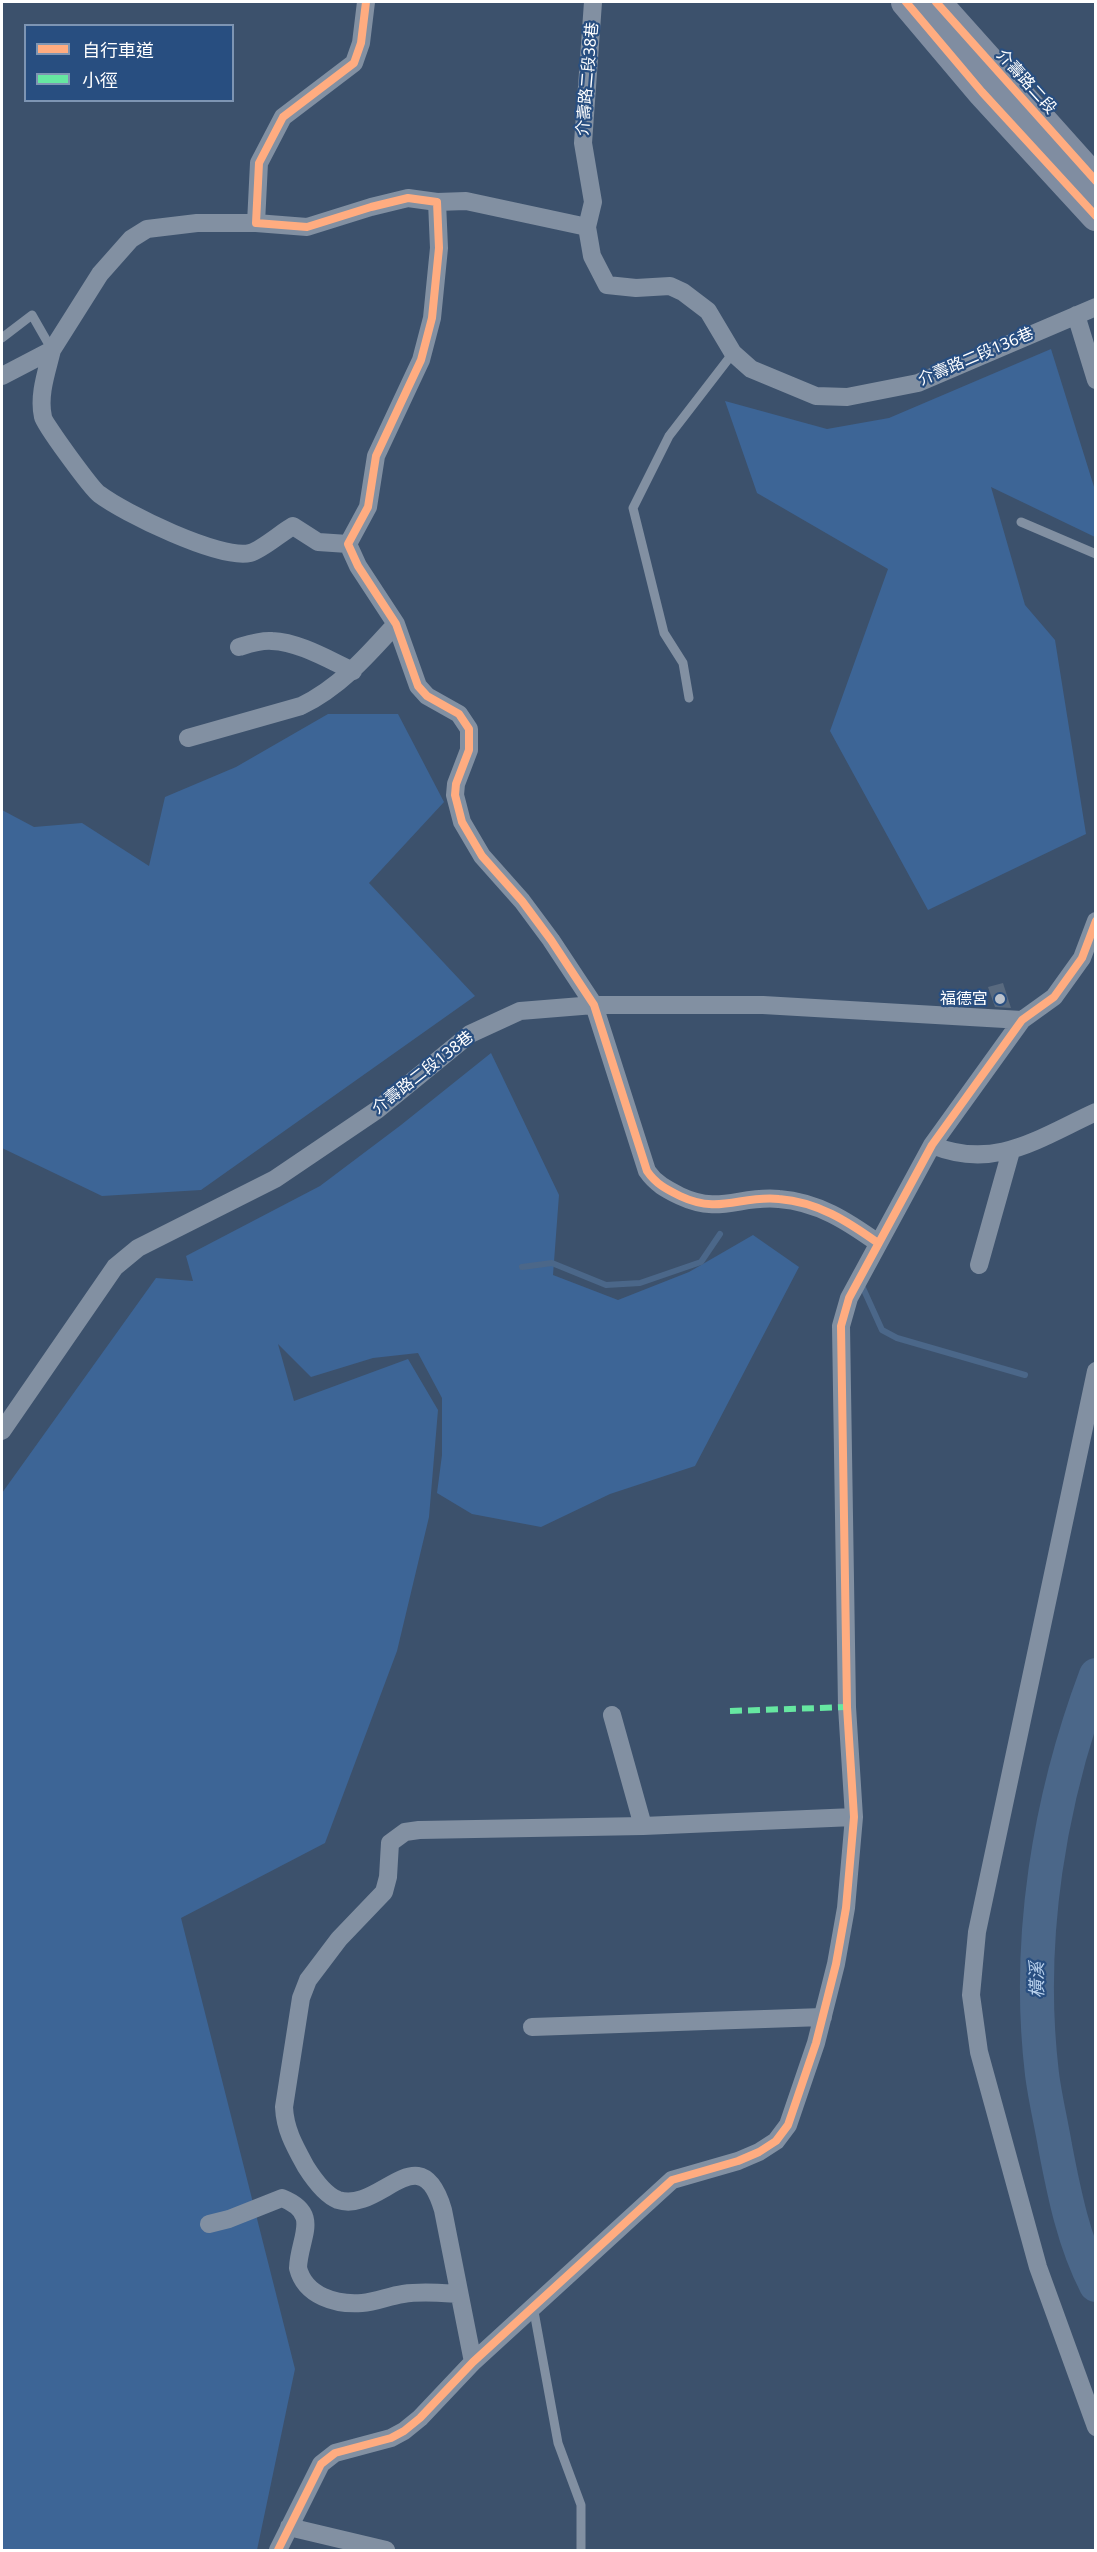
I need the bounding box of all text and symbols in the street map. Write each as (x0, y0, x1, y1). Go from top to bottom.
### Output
street label: 介壽路二段38巷 (573, 21, 603, 137)
legend (24, 24, 234, 102)
text: 自行車道 (82, 38, 154, 62)
street label: 介壽路二段 (992, 46, 1060, 118)
text: 小徑 (82, 68, 118, 92)
street label: 介壽路二段136巷 (915, 324, 1037, 390)
place label: 福德宮 (940, 989, 988, 1009)
marker: 福德宮 (993, 992, 1007, 1006)
street label: 介壽路二段138巷 (368, 1027, 478, 1119)
water label: 橫溪 (1027, 1962, 1049, 1998)

